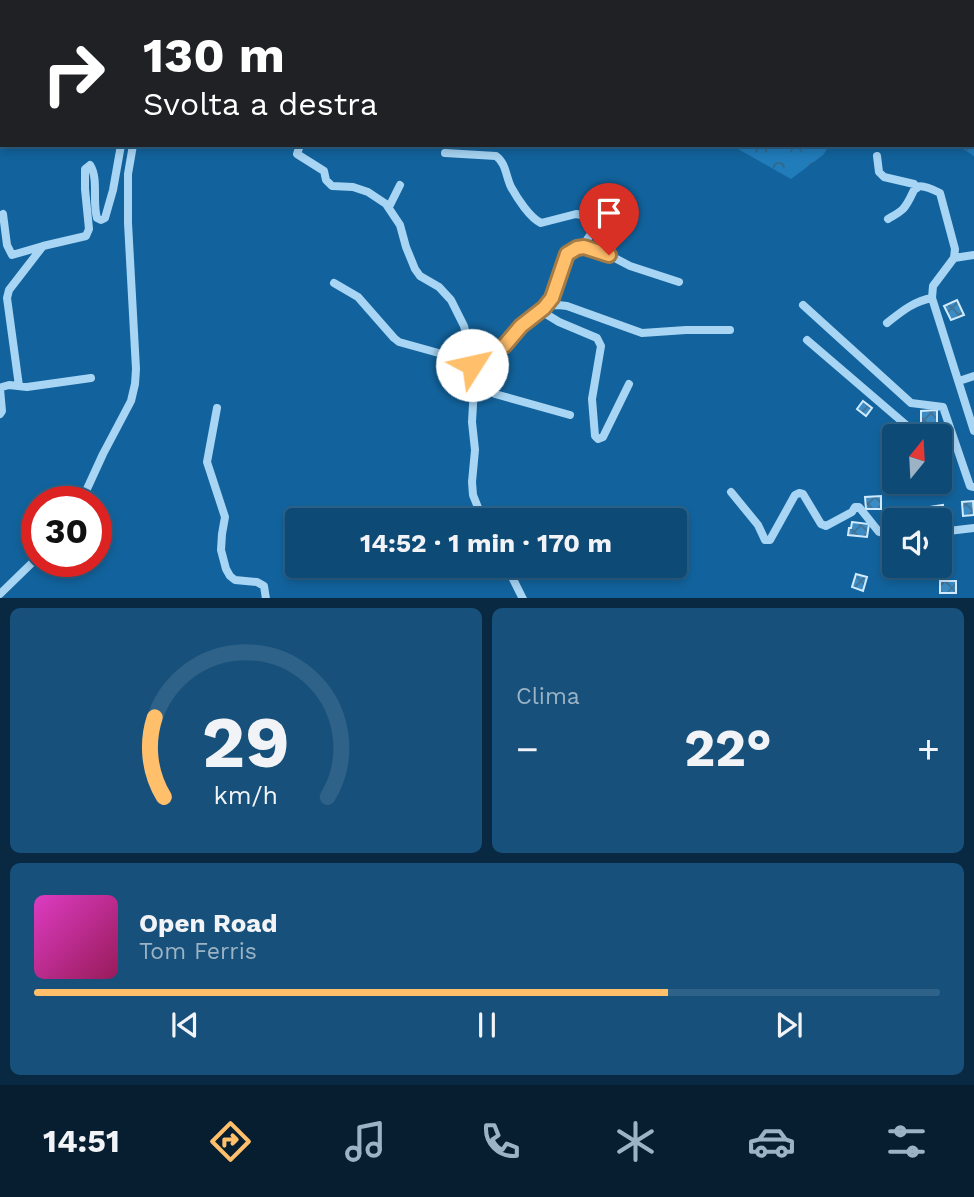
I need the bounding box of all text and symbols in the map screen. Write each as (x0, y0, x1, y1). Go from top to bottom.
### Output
text: 130 m (143, 26, 285, 84)
icon: right (28, 28, 119, 119)
text: Svolta a destra (143, 85, 378, 123)
pin (579, 183, 639, 255)
icon: arrive (590, 194, 628, 232)
position arrow (435, 328, 509, 402)
north arrow (882, 424, 952, 494)
map controls (882, 424, 952, 578)
speed limit sign: 30 (21, 486, 112, 577)
button: sound (882, 508, 952, 578)
text: 14:52 · 1 min · 170 m (360, 528, 612, 558)
text: Clima (516, 683, 580, 710)
text: 29 (202, 699, 290, 785)
text: 22° (684, 718, 772, 779)
text: − (516, 727, 539, 771)
text: + (917, 727, 940, 771)
text: km/h (214, 780, 278, 809)
text: Open Road (139, 908, 277, 938)
text: Tom Ferris (139, 938, 257, 965)
icon: previous (166, 1006, 204, 1044)
icon: pause (468, 1006, 506, 1044)
icon: next (770, 1006, 808, 1044)
icon: directions (206, 1117, 255, 1166)
icon: music (341, 1117, 390, 1166)
icon: phone (476, 1117, 525, 1166)
icon: climate (611, 1117, 660, 1166)
icon: car (747, 1117, 796, 1166)
icon: filters (882, 1117, 931, 1166)
text: 14:51 (43, 1122, 120, 1160)

